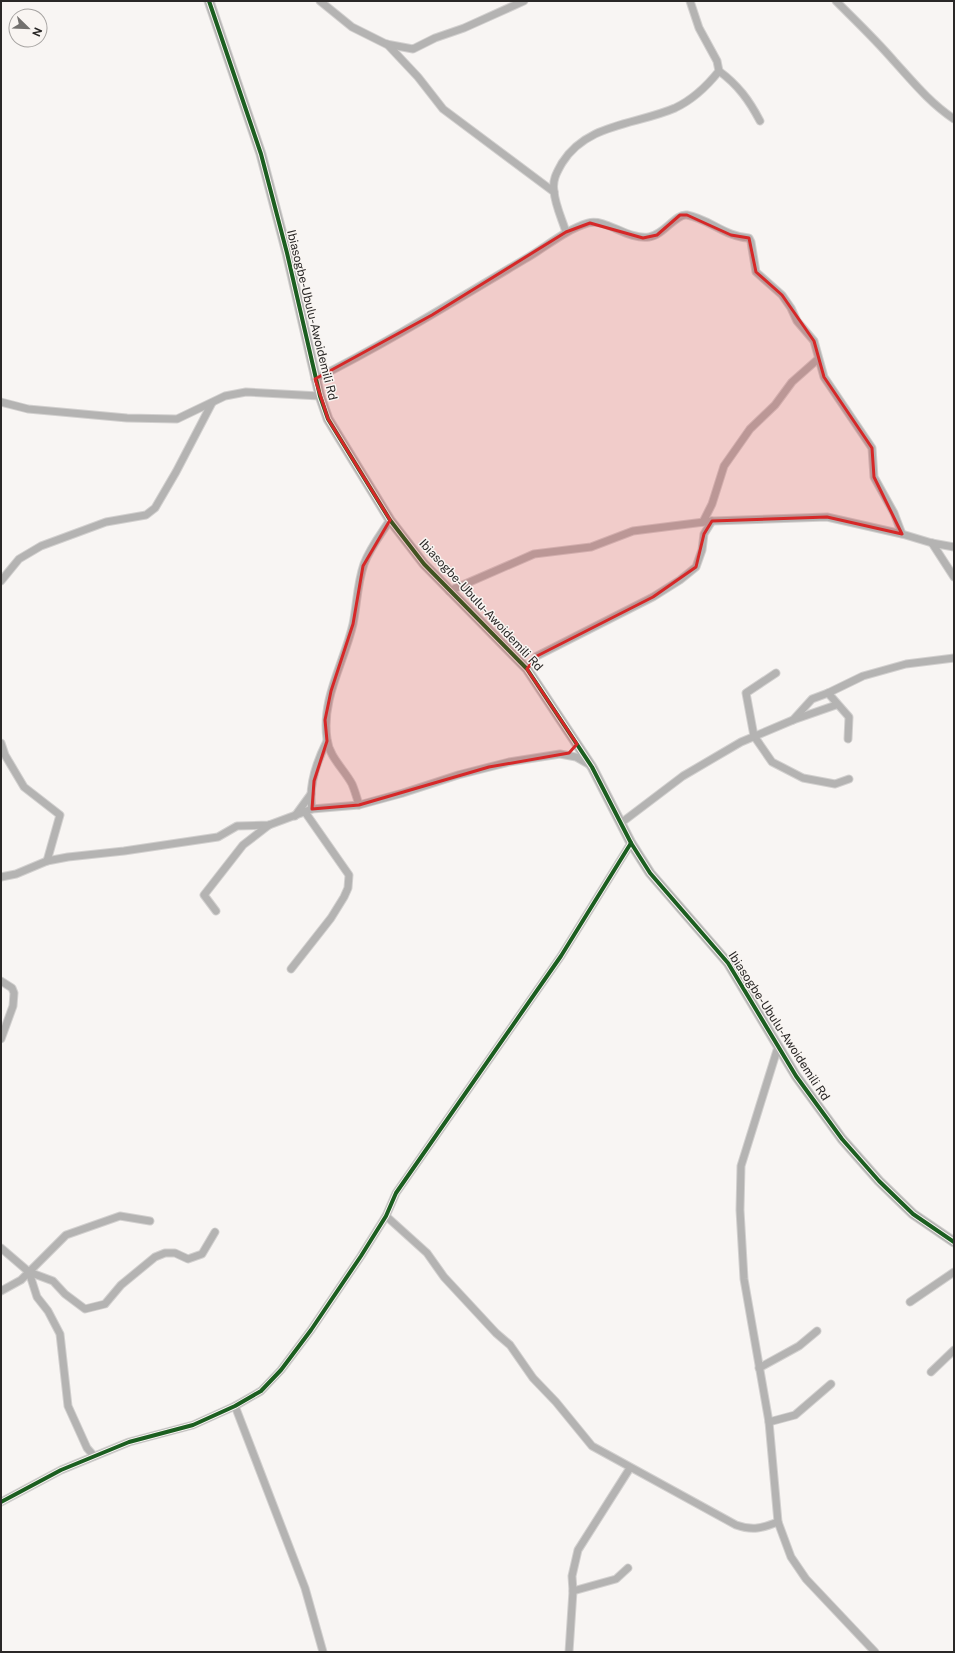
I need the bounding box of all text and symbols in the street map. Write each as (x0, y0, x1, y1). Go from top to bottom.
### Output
north arrow (8, 8, 48, 48)
text: N (30, 26, 44, 38)
street label: Ibiasogbe-Ubulu-Awoidemili Rd (284, 228, 340, 402)
street label: Ibiasogbe-Ubulu-Awoidemili Rd (416, 536, 546, 674)
street label: Ibiasogbe-Ubulu-Awoidemili Rd (725, 949, 833, 1103)

